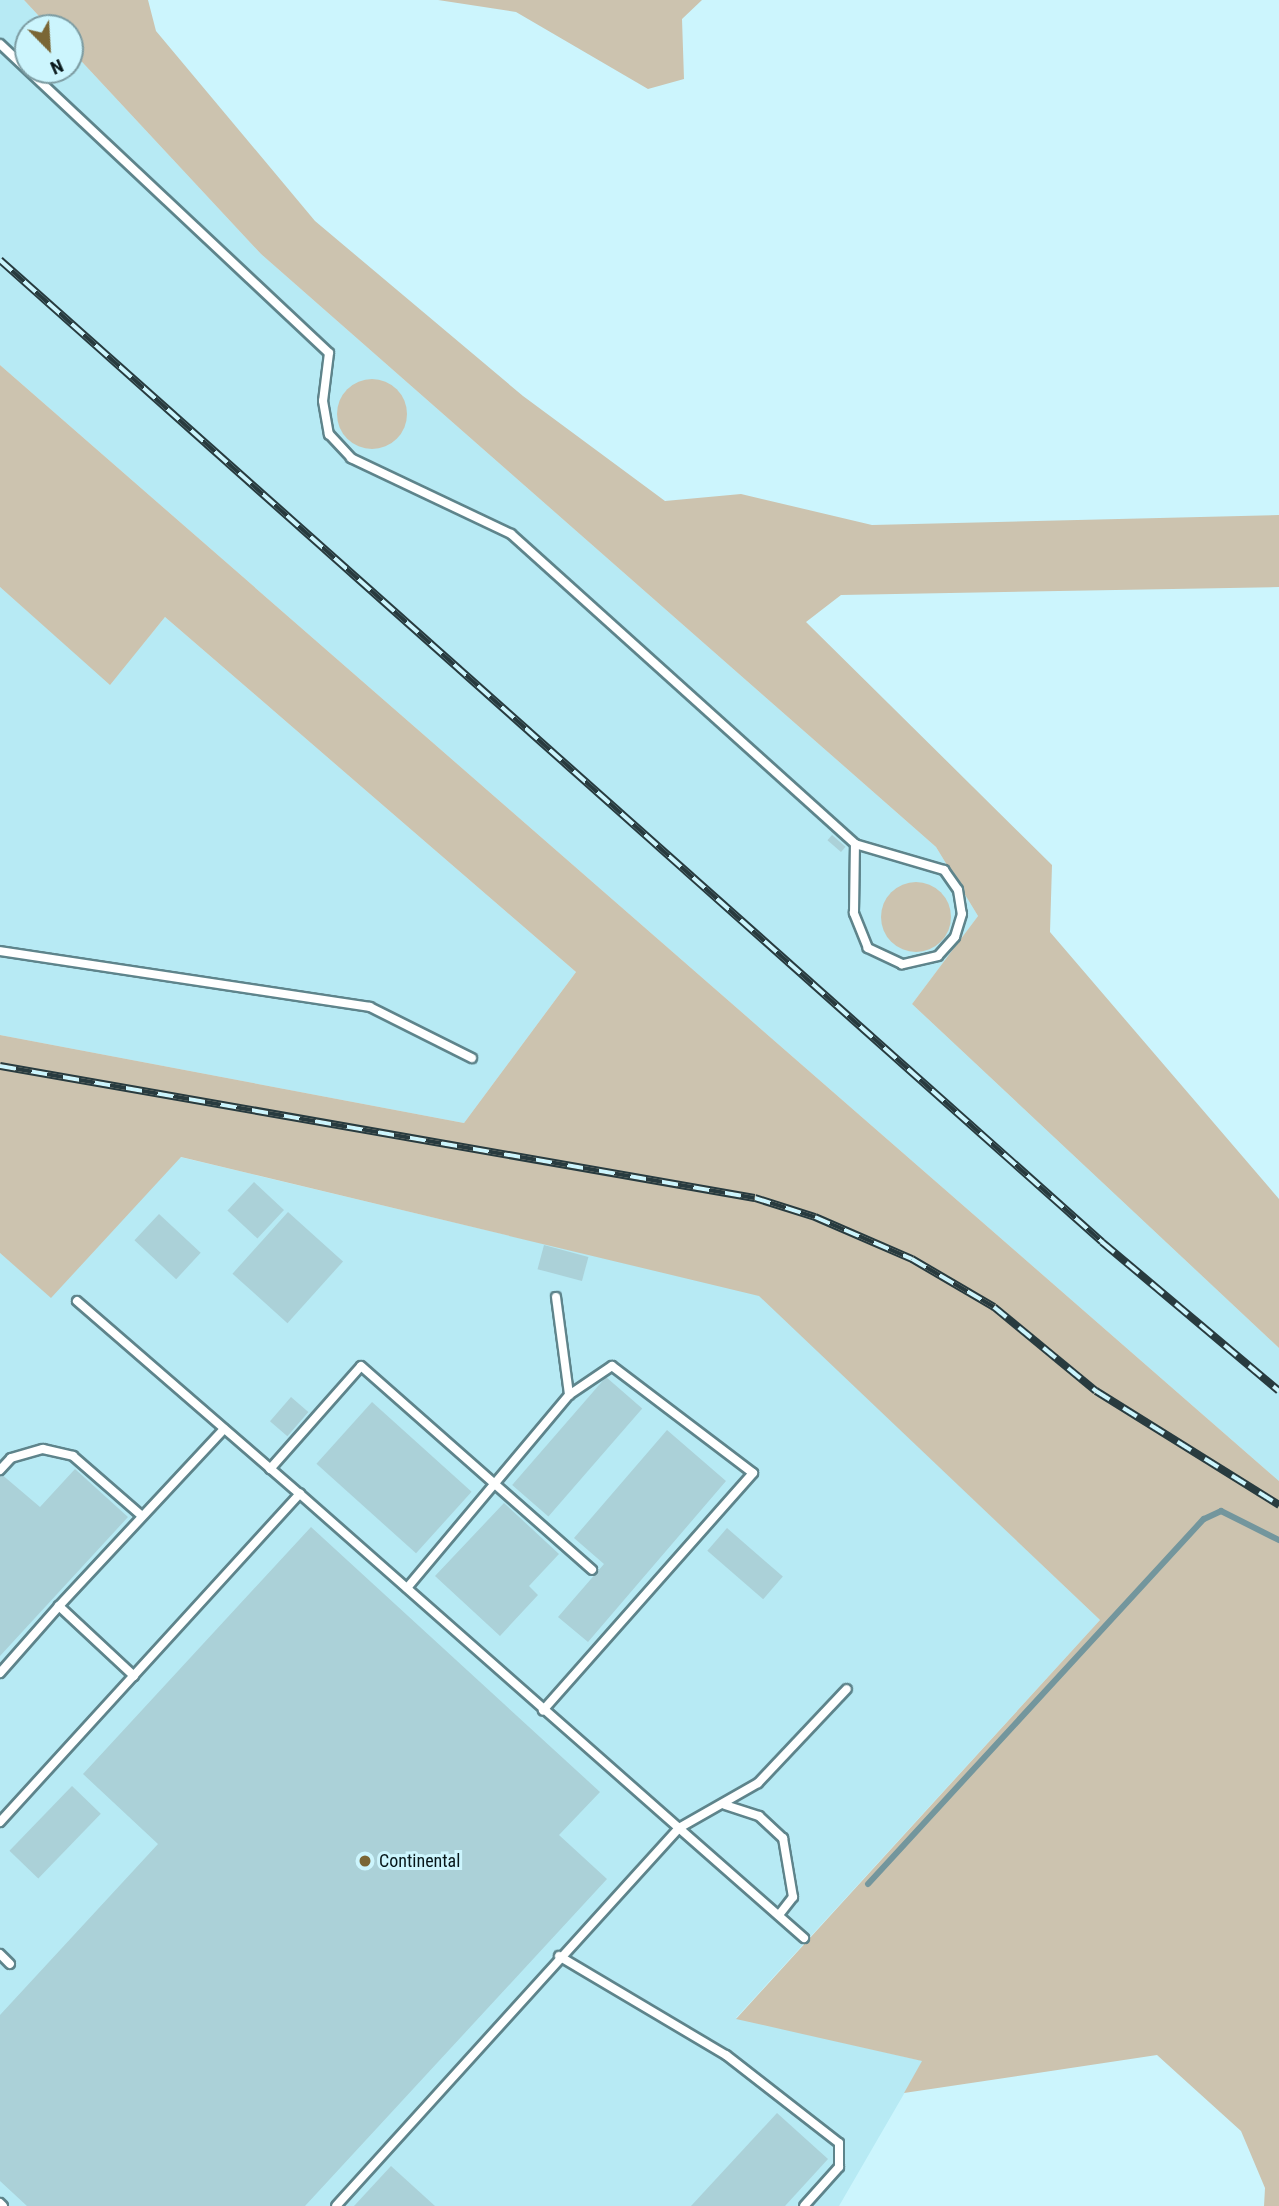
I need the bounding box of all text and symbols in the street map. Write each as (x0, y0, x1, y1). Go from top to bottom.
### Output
north arrow (14, 14, 84, 84)
text: N (47, 54, 67, 80)
place label: Continental (379, 1850, 460, 1872)
marker: Continental (357, 1853, 373, 1869)

